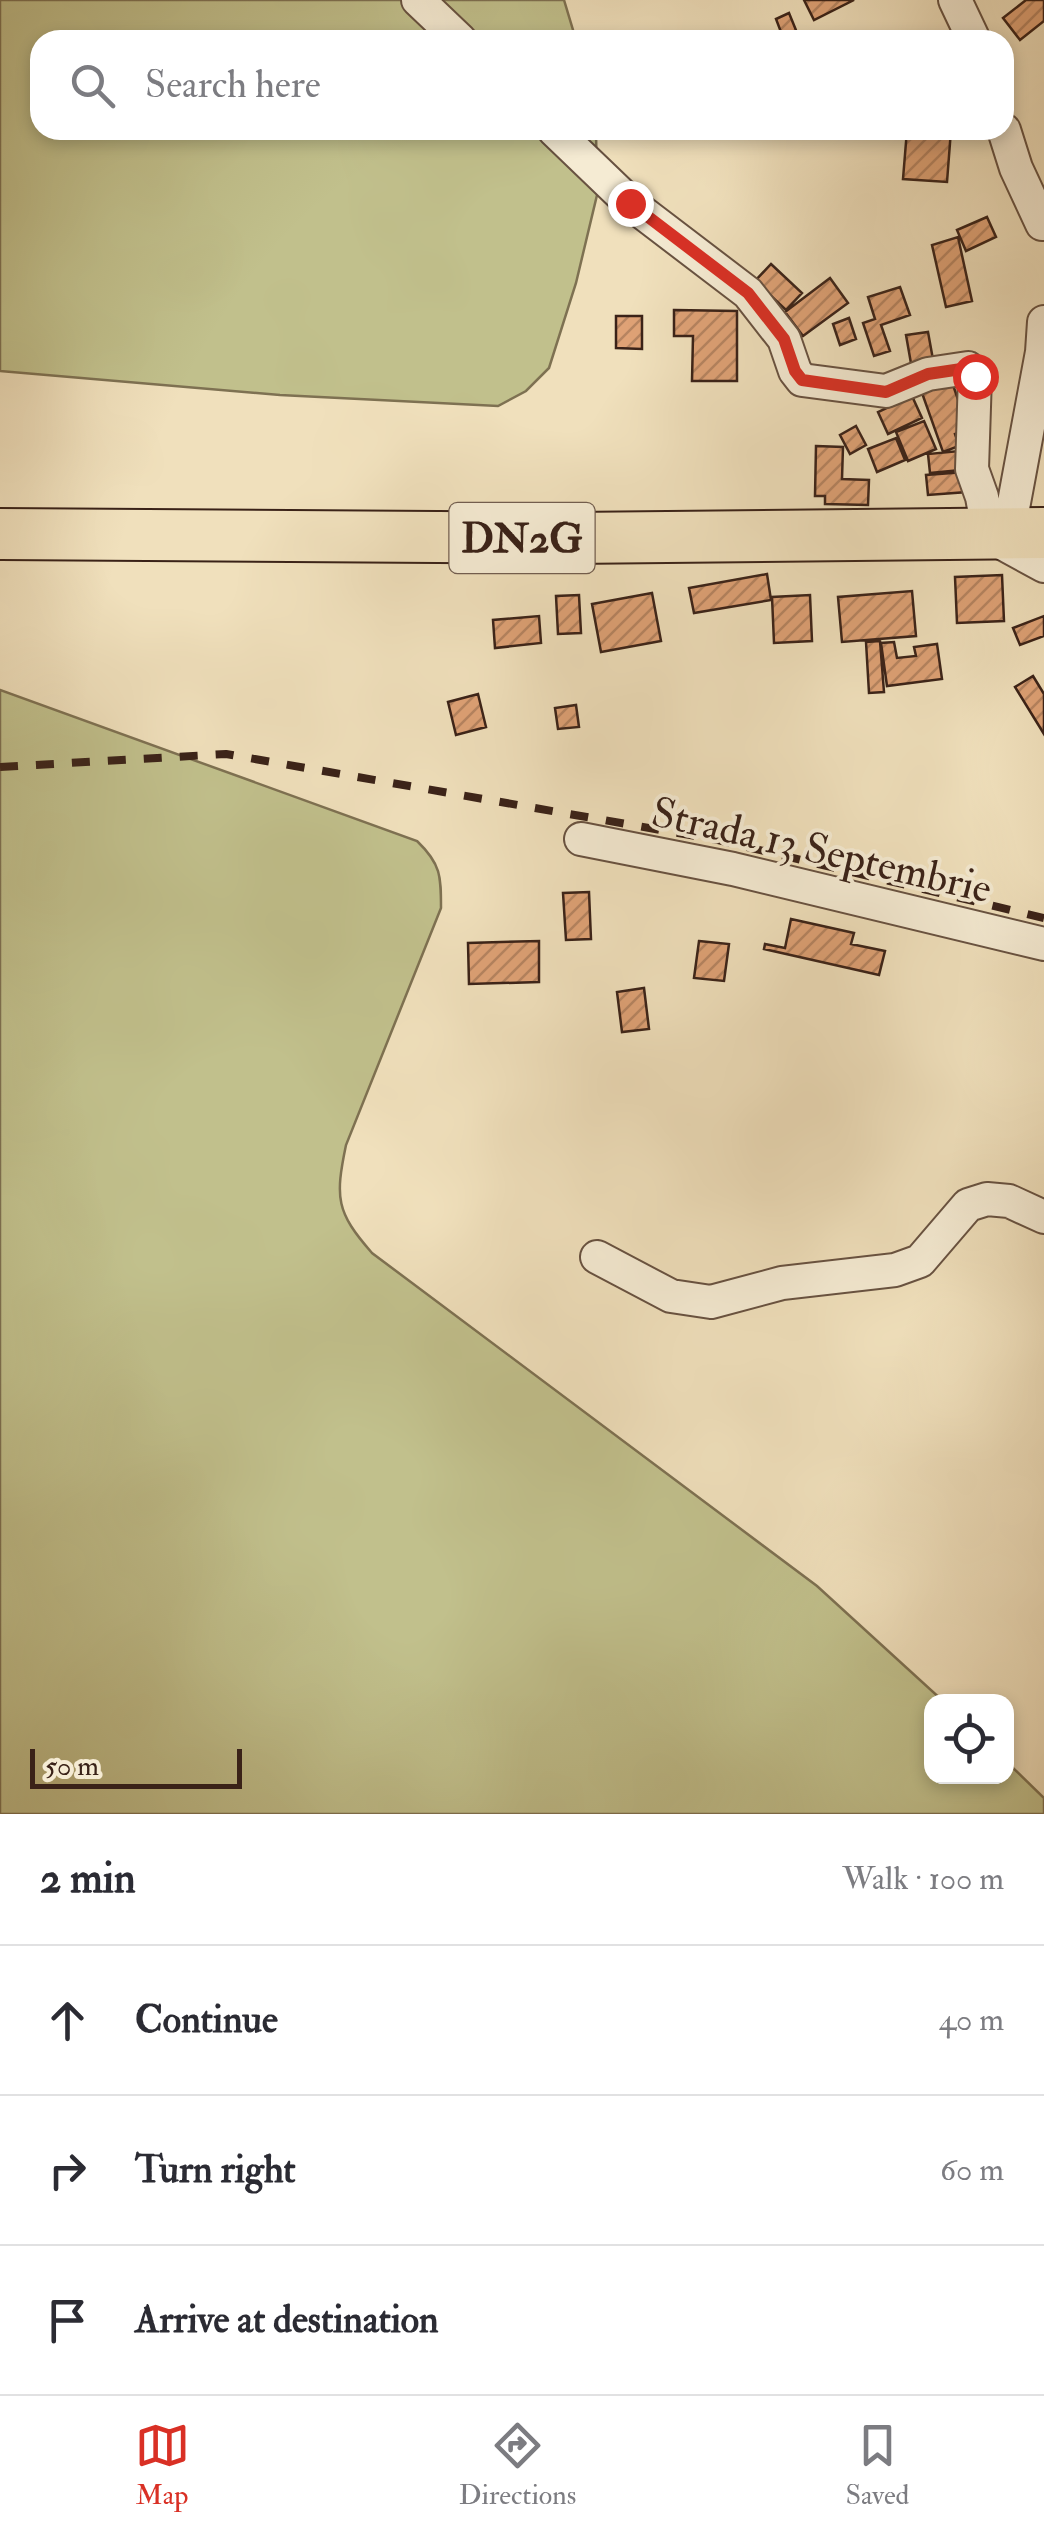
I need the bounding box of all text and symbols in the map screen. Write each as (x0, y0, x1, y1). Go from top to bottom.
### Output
search box (30, 30, 1014, 140)
icon: search (65, 58, 120, 113)
text: Search here (145, 61, 321, 109)
route end (608, 181, 654, 227)
route start (953, 354, 999, 400)
road number: DN2G (450, 503, 594, 573)
street label: Strada 13 Septembrie (647, 787, 996, 915)
map controls (924, 1694, 1014, 1784)
button: locate (924, 1694, 1014, 1784)
scale bar (30, 1744, 242, 1788)
text: 50 m (45, 1749, 99, 1784)
text: 2 min (40, 1853, 136, 1905)
text: Walk · 100 m (842, 1859, 1004, 1899)
icon: ahead (40, 1993, 95, 2048)
text: Continue (135, 1996, 278, 2044)
text: 40 m (939, 2000, 1004, 2040)
icon: right (40, 2143, 95, 2198)
text: Turn right (135, 2146, 296, 2194)
text: 60 m (940, 2150, 1004, 2190)
icon: arrive (40, 2293, 95, 2348)
text: Arrive at destination (135, 2296, 439, 2344)
tab: Map (135, 2418, 190, 2513)
tab: Directions (459, 2418, 576, 2513)
tab: Saved (845, 2418, 909, 2513)

